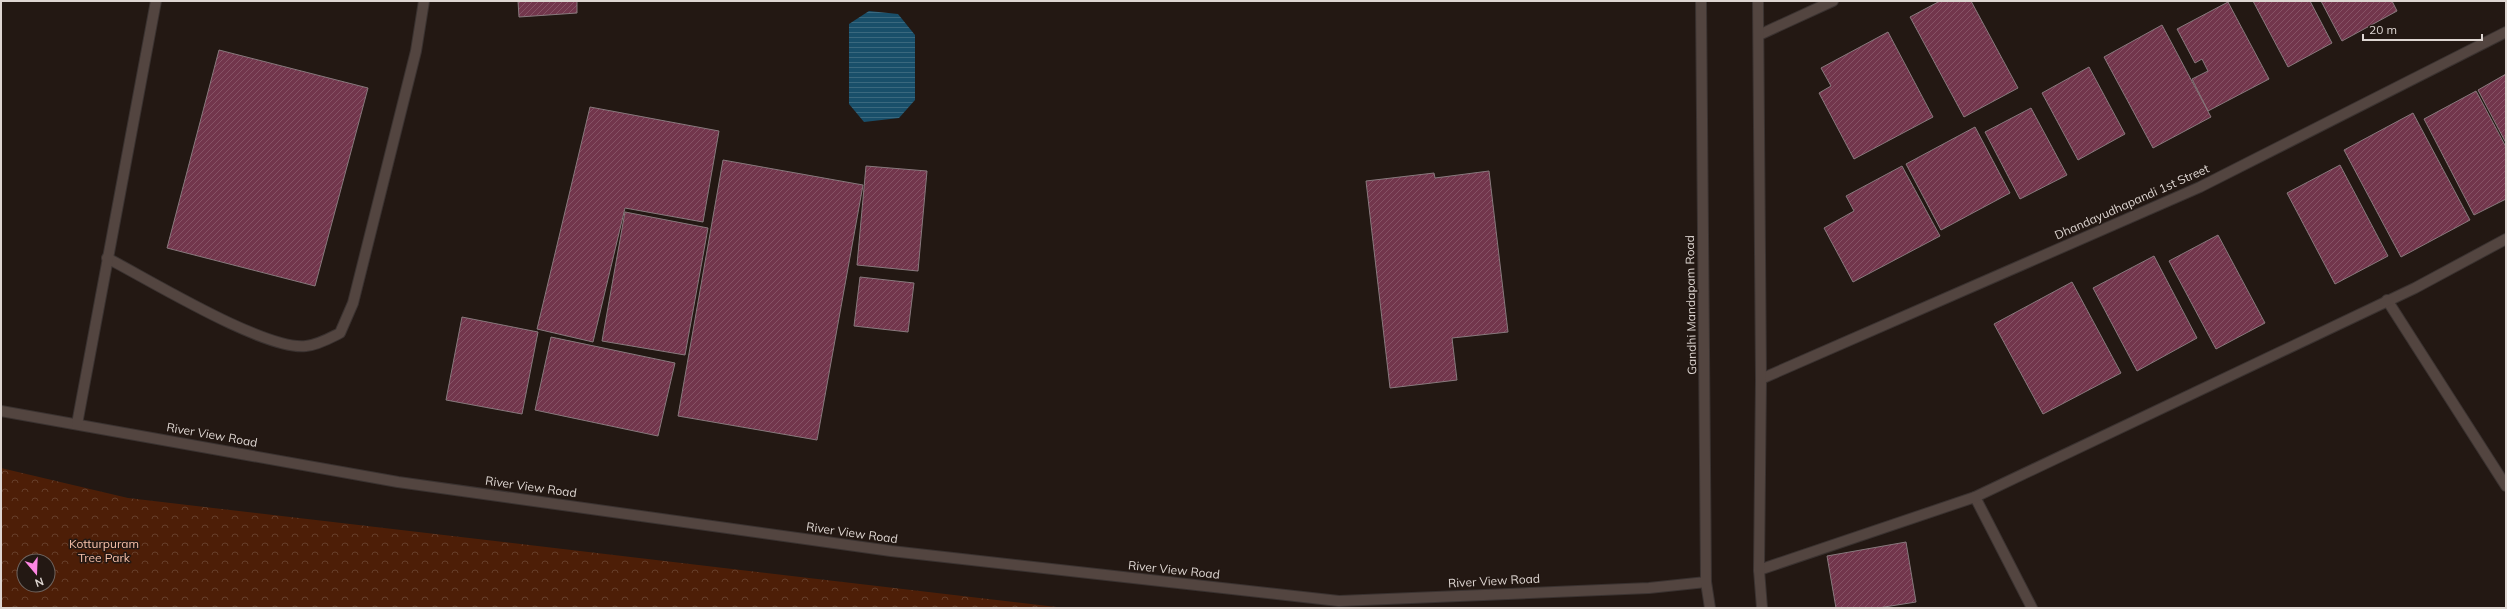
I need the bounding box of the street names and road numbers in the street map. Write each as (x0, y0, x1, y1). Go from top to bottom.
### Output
street label: Dhandayudhapandi 1st Street (2052, 161, 2211, 242)
street label: Gandhi Mandapam Road (1682, 235, 1699, 375)
street label: River View Road (165, 419, 259, 450)
street label: River View Road (484, 473, 578, 500)
street label: River View Road (805, 519, 899, 546)
street label: River View Road (1127, 557, 1221, 582)
street label: River View Road (1448, 571, 1540, 590)

